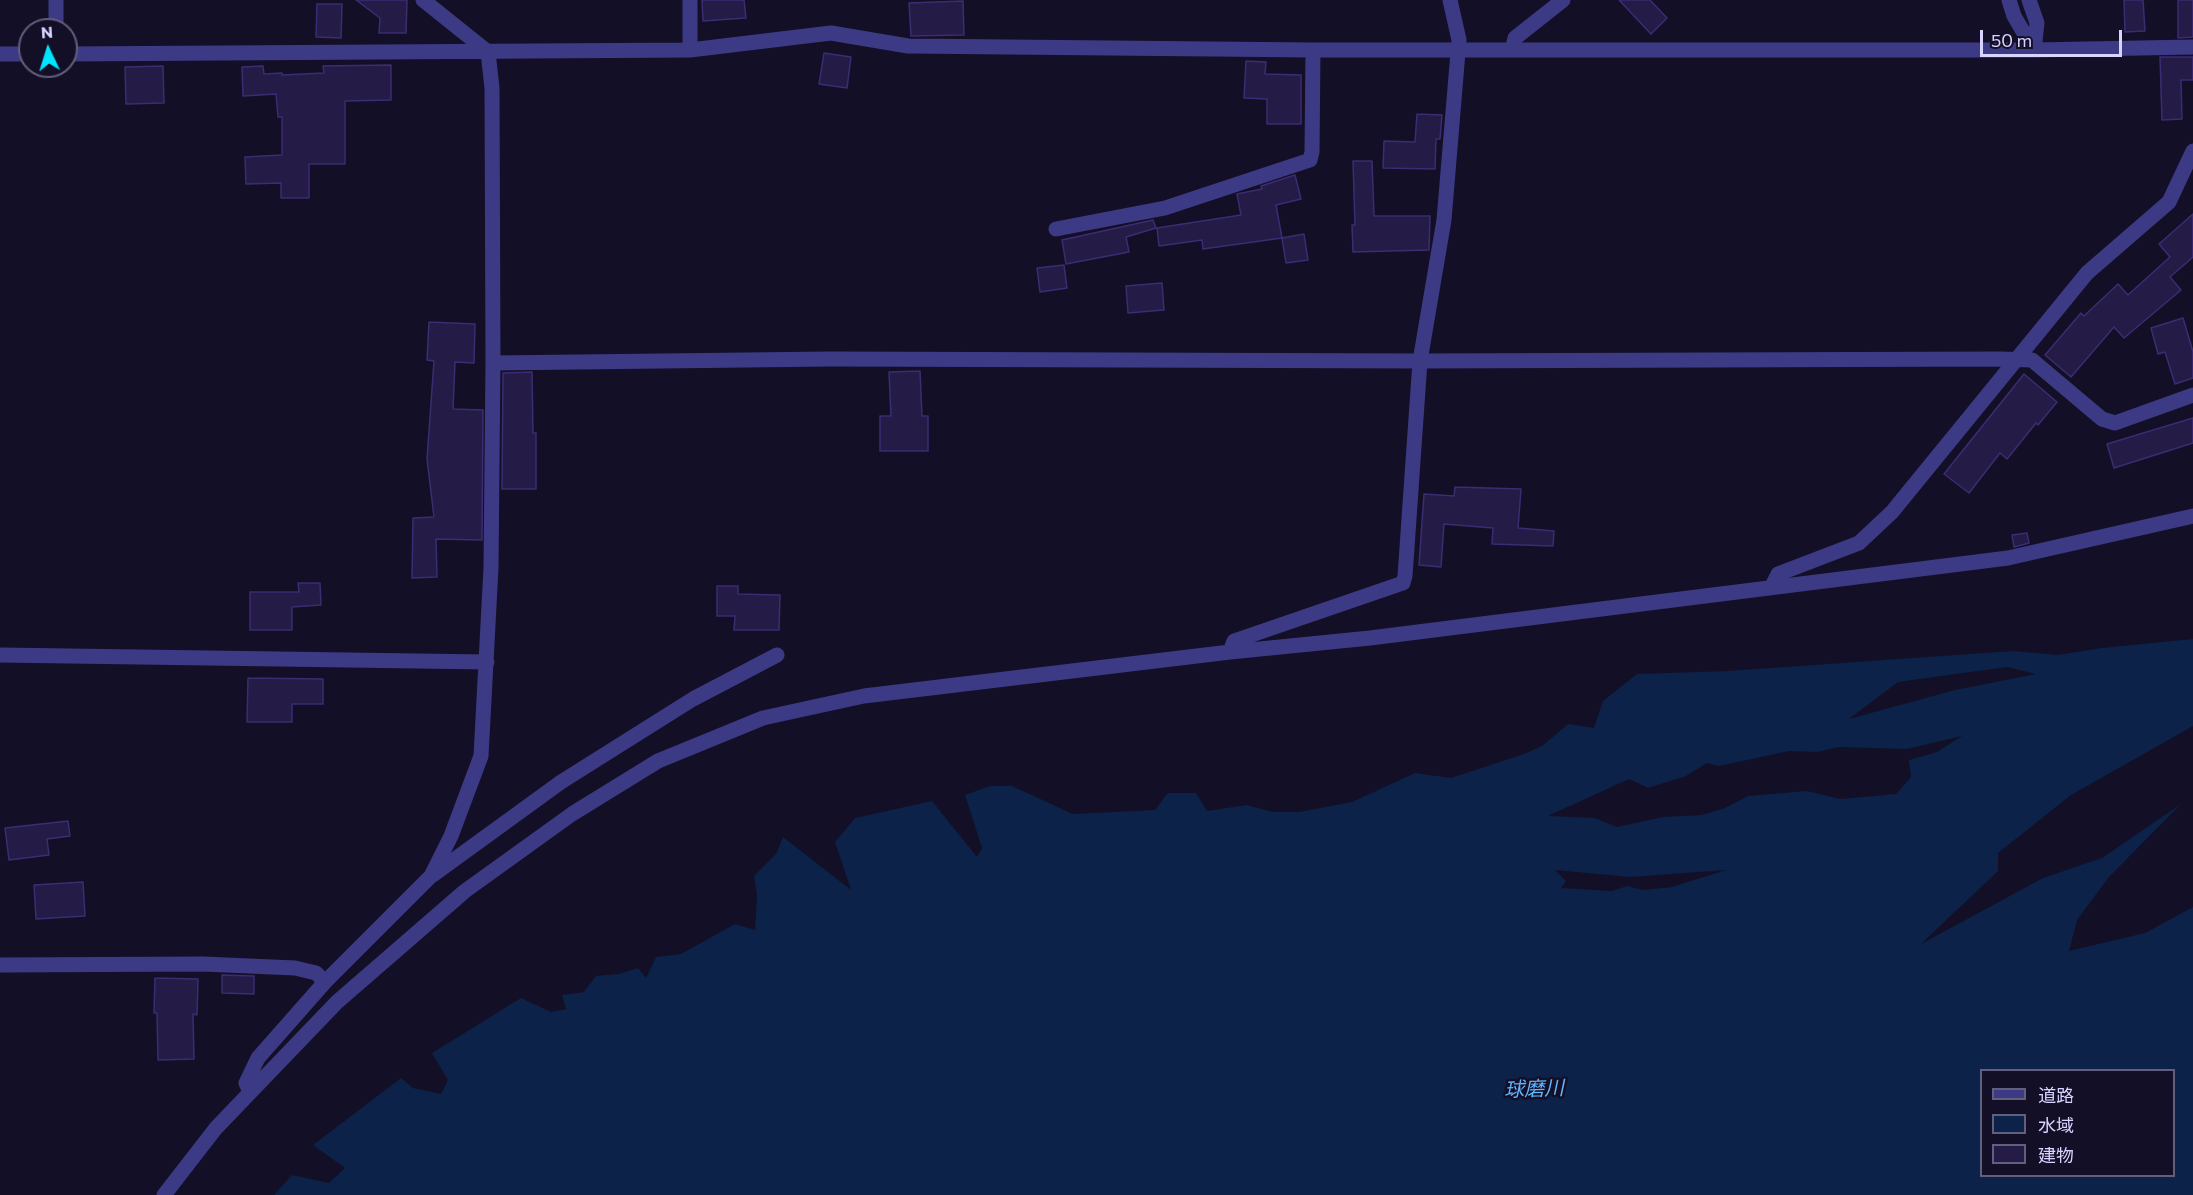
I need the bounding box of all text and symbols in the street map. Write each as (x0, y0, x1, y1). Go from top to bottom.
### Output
north arrow (18, 18, 78, 78)
scale bar (1983, 18, 2126, 56)
text: N (40, 22, 53, 41)
text: 50 m (1991, 29, 2032, 51)
legend (1980, 1069, 2175, 1177)
water label: 球磨川 (1504, 1076, 1564, 1102)
text: 道路 (2038, 1084, 2074, 1106)
text: 水域 (2038, 1114, 2074, 1136)
text: 建物 (2038, 1144, 2074, 1166)

